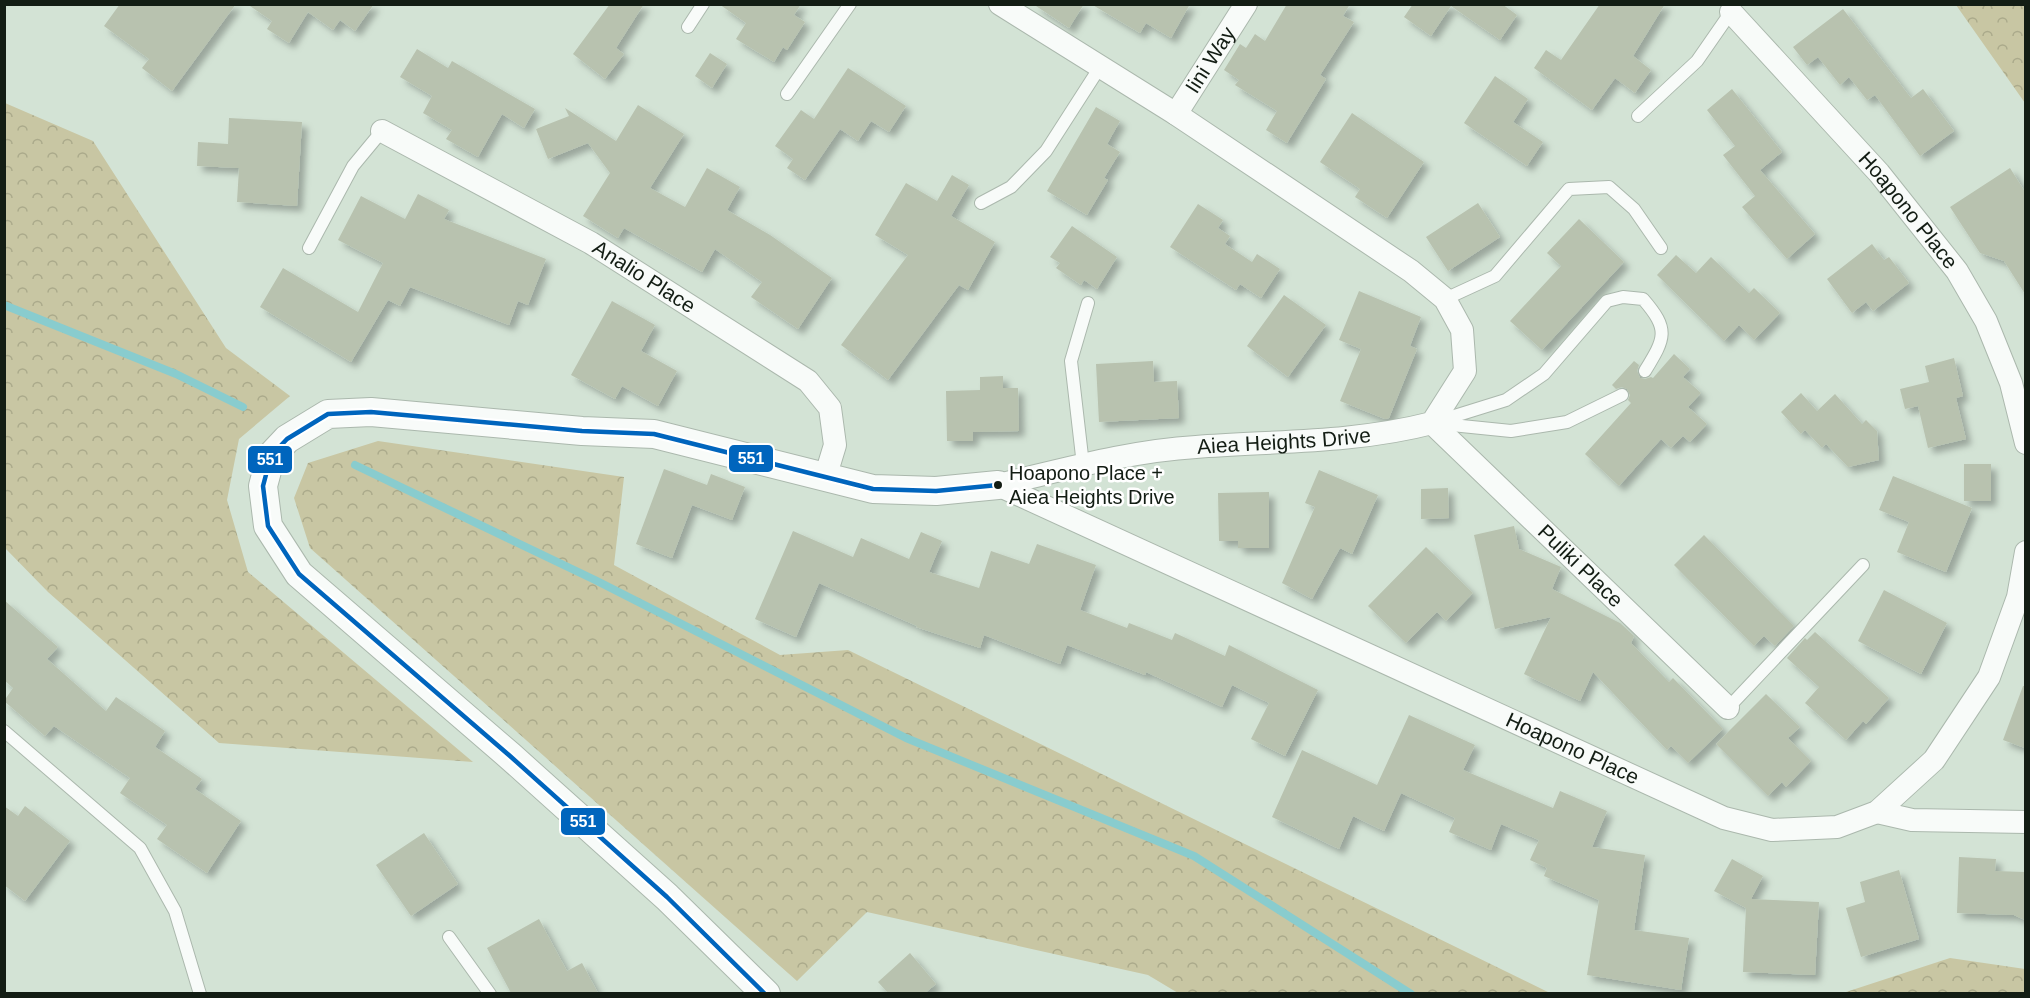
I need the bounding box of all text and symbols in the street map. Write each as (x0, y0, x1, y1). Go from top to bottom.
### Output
street label: Iini Way (1180, 22, 1240, 97)
street label: Hoapono Place (1854, 147, 1963, 273)
street label: Analio Place (589, 235, 700, 317)
street label: Aiea Heights Drive (1196, 423, 1372, 458)
line badge: 551 (728, 444, 774, 473)
line badge: 551 (247, 445, 293, 474)
text: 551 (738, 450, 764, 467)
text: 551 (257, 451, 283, 468)
place label: Hoapono Place + Aiea Heights Drive (1009, 462, 1175, 508)
marker: Hoapono Place + Aiea Heights Drive (992, 479, 1004, 491)
street label: Puliki Place (1534, 520, 1628, 611)
street label: Hoapono Place (1503, 708, 1643, 788)
line badge: 551 (560, 807, 606, 836)
text: 551 (570, 813, 596, 830)

